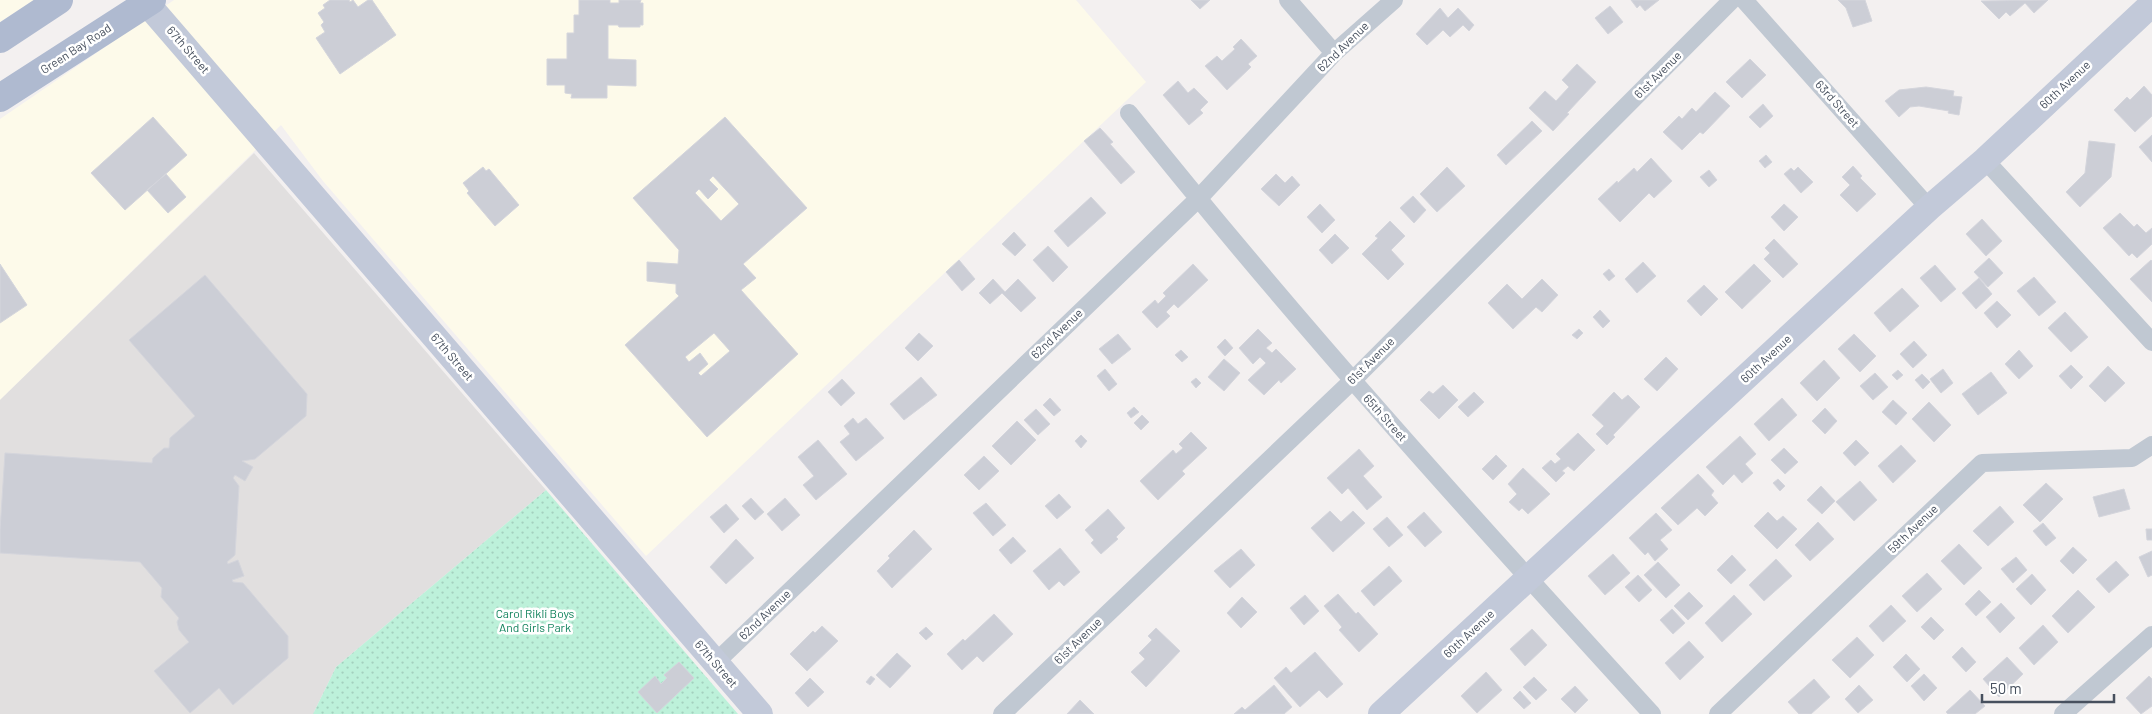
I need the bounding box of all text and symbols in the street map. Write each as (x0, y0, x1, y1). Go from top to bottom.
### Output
street label: 62nd Avenue (1314, 18, 1371, 74)
street label: Green Bay Road (38, 20, 113, 76)
street label: 67th Street (164, 23, 213, 76)
street label: 61st Avenue (1631, 48, 1684, 101)
street label: 60th Avenue (2036, 57, 2093, 111)
street label: 63rd Street (1813, 77, 1862, 130)
street label: 62nd Avenue (1028, 305, 1085, 361)
street label: 67th Street (428, 330, 477, 383)
street label: 60th Avenue (1737, 331, 1794, 385)
street label: 61st Avenue (1344, 334, 1397, 387)
street label: 65th Street (1361, 391, 1410, 444)
street label: 59th Avenue (1884, 501, 1940, 555)
street label: 62nd Avenue (736, 586, 793, 642)
park label: Carol Rikli Boys And Girls Park (496, 606, 575, 634)
street label: 60th Avenue (1440, 606, 1497, 660)
street label: 61st Avenue (1051, 614, 1104, 666)
street label: 67th Street (692, 637, 741, 690)
scale bar (1982, 672, 2114, 704)
text: 50 m (1990, 679, 2022, 697)

